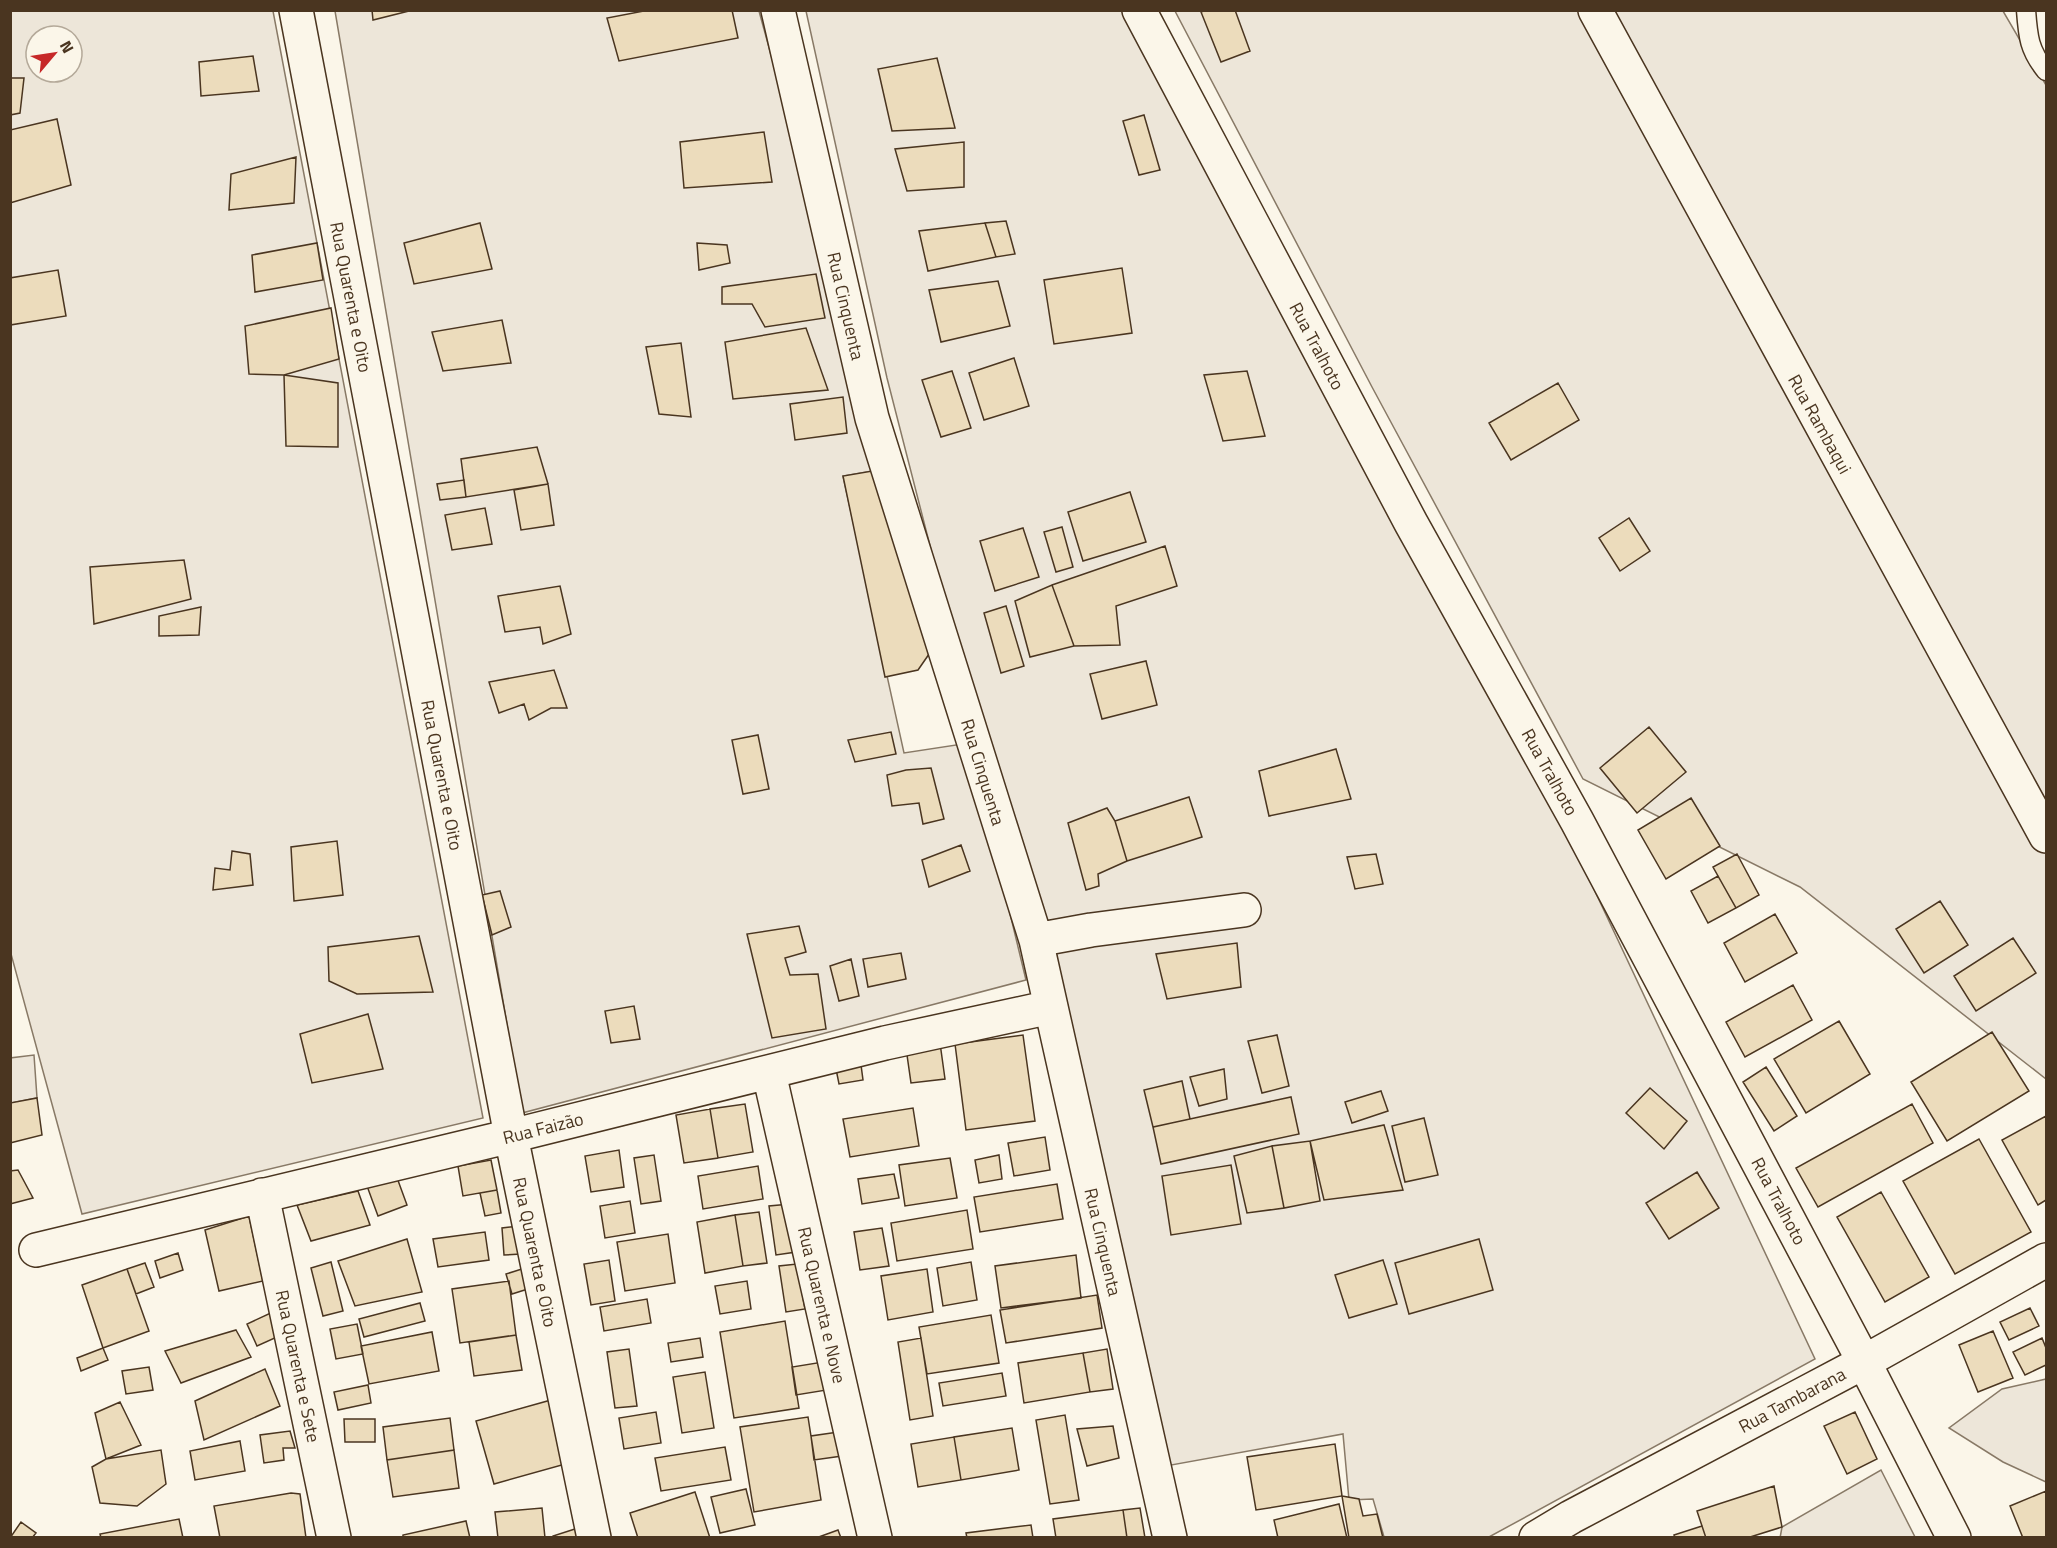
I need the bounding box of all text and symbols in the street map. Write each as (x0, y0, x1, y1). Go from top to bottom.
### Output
north arrow (24, 24, 84, 84)
text: N (54, 36, 80, 57)
street label: Rua Quarenta e Oito (323, 219, 379, 375)
street label: Rua Cinquenta (820, 249, 872, 363)
street label: Rua Tralhoto (1283, 297, 1351, 395)
street label: Rua Rambaqui (1781, 369, 1859, 479)
street label: Rua Quarenta e Oito (414, 697, 470, 853)
street label: Rua Cinquenta (954, 715, 1012, 829)
street label: Rua Tralhoto (1515, 724, 1585, 820)
street label: Rua Faizão (500, 1105, 586, 1151)
street label: Rua Tralhoto (1745, 1152, 1813, 1250)
street label: Rua Quarenta e Oito (506, 1174, 564, 1330)
street label: Rua Cinquenta (1077, 1185, 1129, 1299)
street label: Rua Quarenta e Nove (791, 1224, 853, 1386)
street label: Rua Quarenta e Sete (269, 1287, 327, 1445)
street label: Rua Tambarana (1734, 1360, 1850, 1440)

